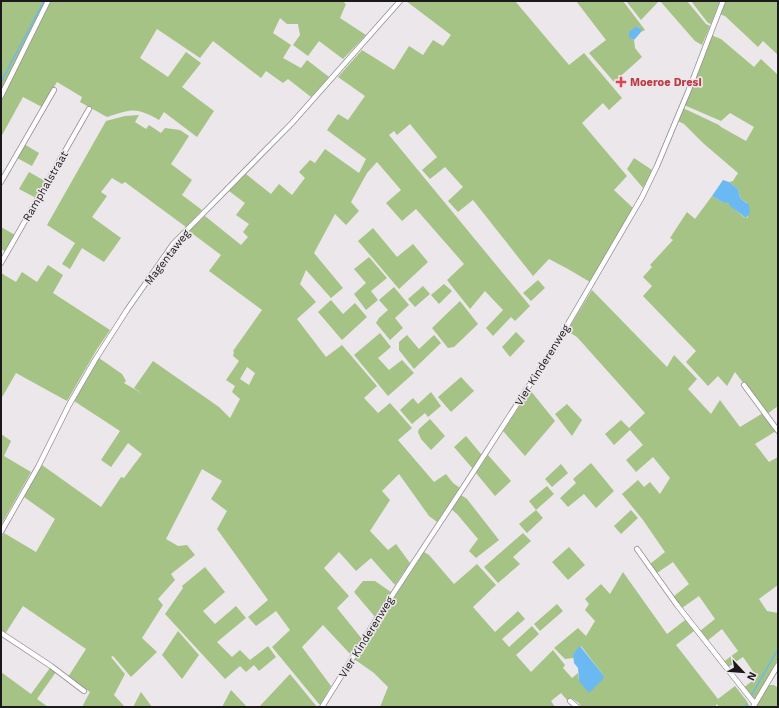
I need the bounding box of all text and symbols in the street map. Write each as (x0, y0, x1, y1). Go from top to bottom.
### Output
marker: Moeroe Dresi (615, 76, 627, 88)
place label: Moeroe Dresi (630, 76, 702, 89)
street label: Ramphalstraat (20, 148, 71, 224)
street label: Magentaweg (142, 227, 193, 287)
street label: Vier Kinderenweg (512, 322, 573, 408)
street label: Vier Kinderenweg (336, 594, 397, 680)
north arrow (723, 652, 763, 692)
text: N (744, 670, 759, 683)

